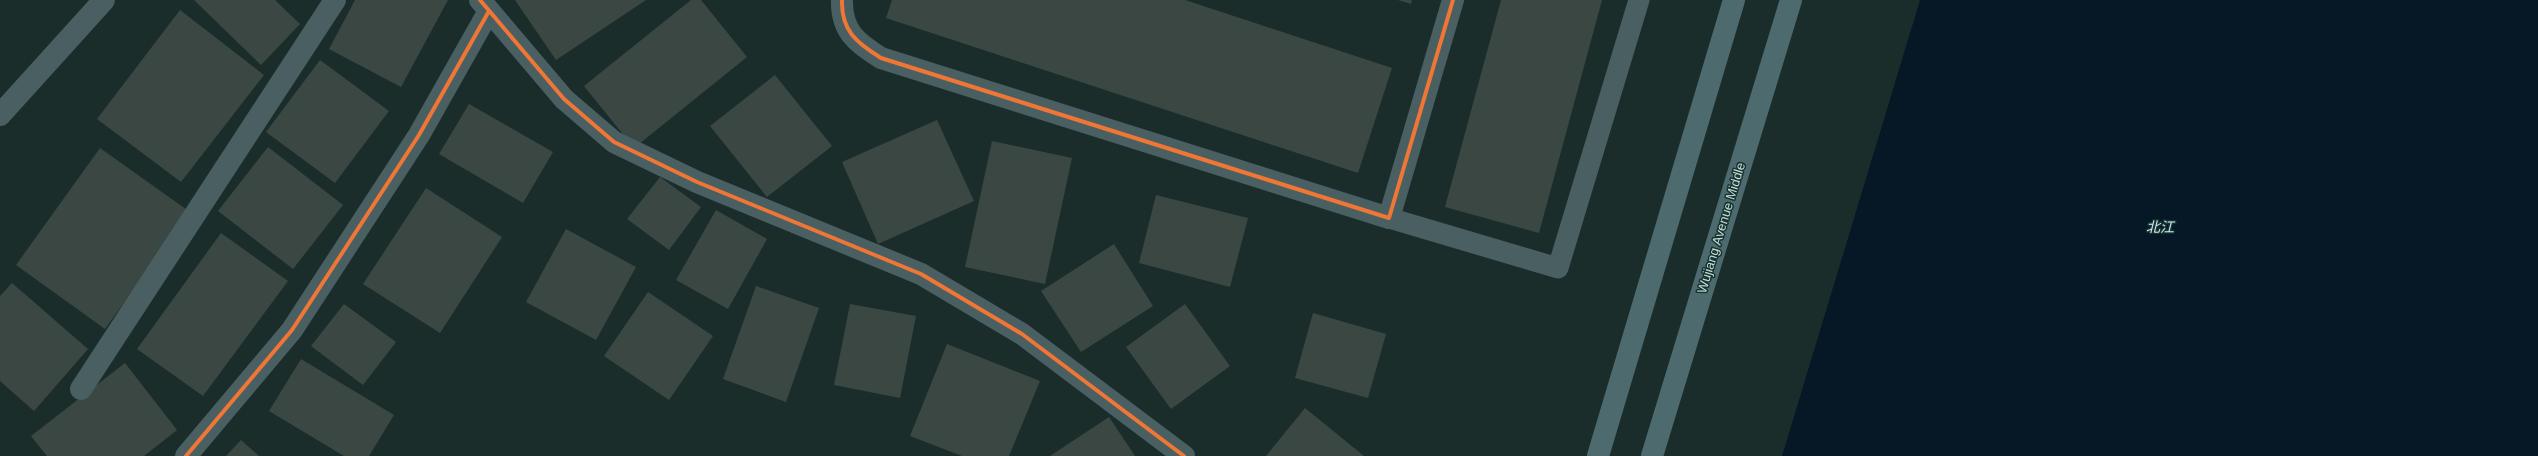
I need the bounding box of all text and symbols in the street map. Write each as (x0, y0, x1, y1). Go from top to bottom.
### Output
street label: Wujiang Avenue Middle (1695, 161, 1749, 295)
water label: 北江 (2146, 220, 2174, 236)

